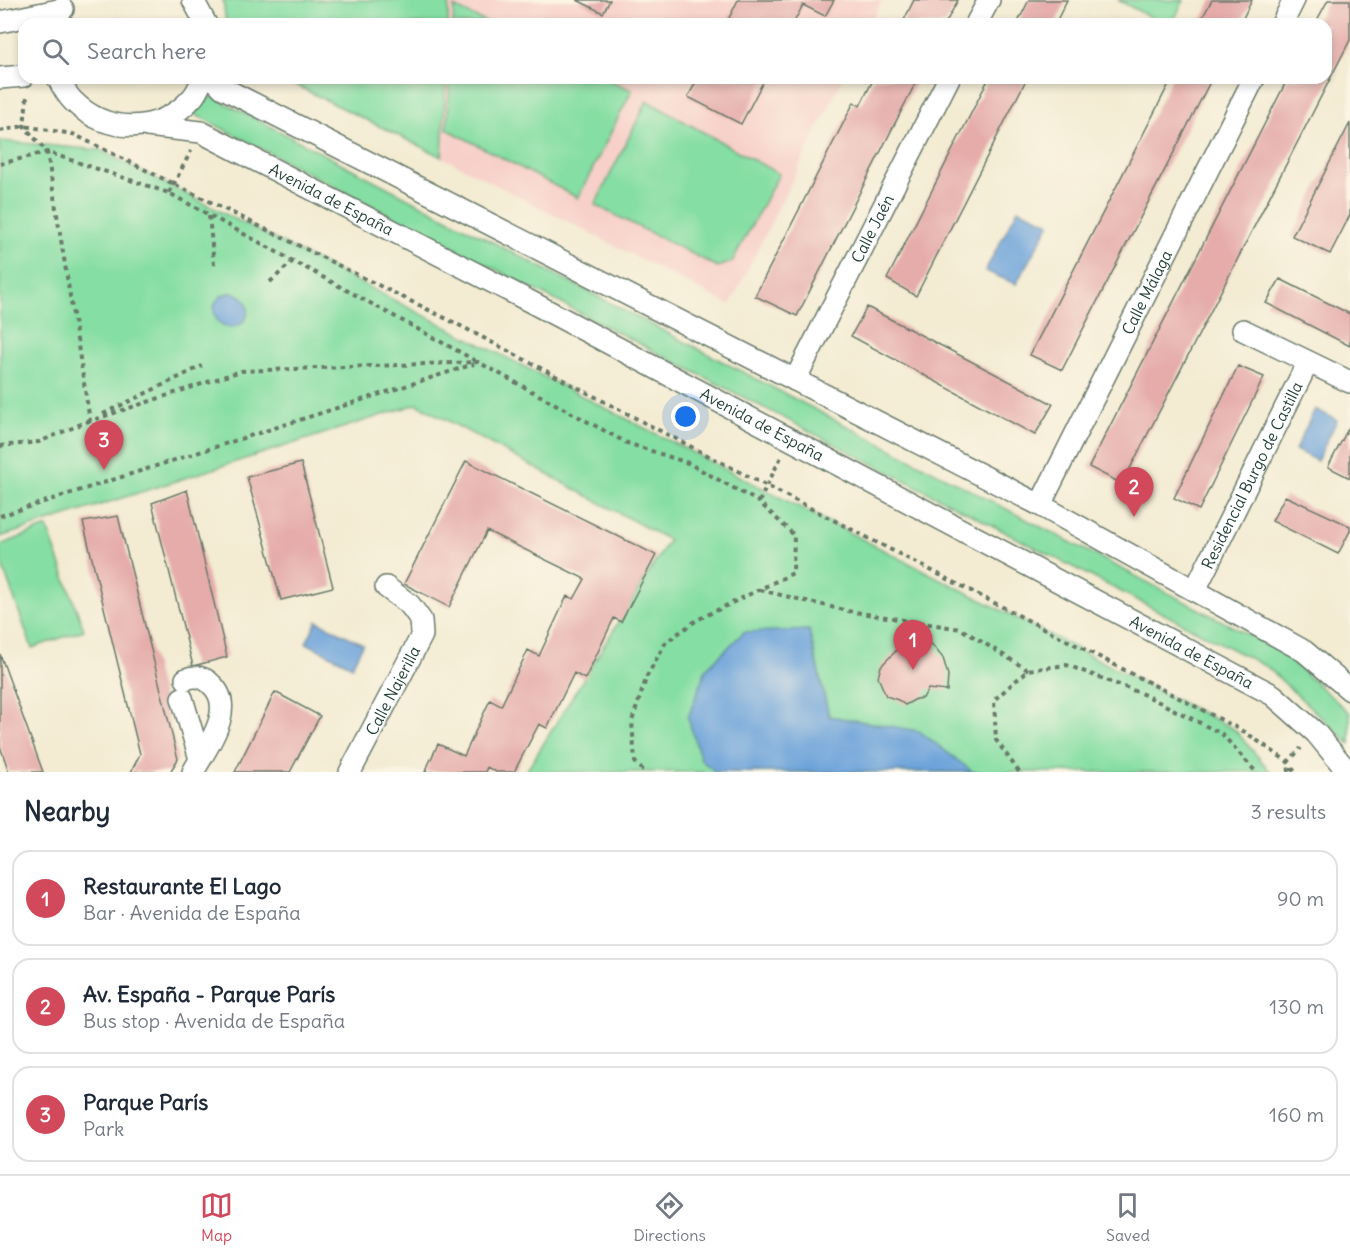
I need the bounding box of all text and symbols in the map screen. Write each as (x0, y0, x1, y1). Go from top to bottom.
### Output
search box (18, 18, 1332, 84)
icon: search (39, 35, 72, 68)
text: Search here (87, 37, 206, 65)
street label: Avenida de España (266, 159, 397, 239)
street label: Calle Jaén (846, 191, 898, 266)
street label: Calle Málaga (1117, 247, 1176, 338)
street label: Residencial Burgo de Castilla (1197, 378, 1307, 572)
street label: Avenida de España (697, 383, 827, 465)
your location (671, 402, 700, 431)
pin: 3 (84, 420, 124, 470)
pin: 2 (1114, 468, 1154, 517)
street label: Avenida de España (1126, 611, 1257, 693)
pin: 1 (894, 620, 932, 670)
street label: Calle Najerilla (361, 643, 424, 739)
text: Nearby (24, 795, 110, 828)
text: 3 results (1250, 799, 1326, 824)
text: Restaurante El Lago (83, 872, 281, 900)
text: 1 (42, 886, 49, 911)
text: 90 m (1277, 886, 1324, 911)
text: Bar · Avenida de España (83, 900, 301, 925)
text: Av. España - Parque París (83, 980, 335, 1008)
text: 2 (40, 994, 51, 1019)
text: 130 m (1269, 994, 1324, 1019)
text: Bus stop · Avenida de España (83, 1008, 345, 1033)
text: Parque París (83, 1088, 208, 1116)
text: 3 (40, 1102, 51, 1127)
text: 160 m (1269, 1102, 1324, 1127)
text: Park (83, 1116, 124, 1141)
tab: Map (200, 1189, 233, 1245)
tab: Directions (633, 1189, 706, 1245)
tab: Saved (1106, 1189, 1150, 1245)

